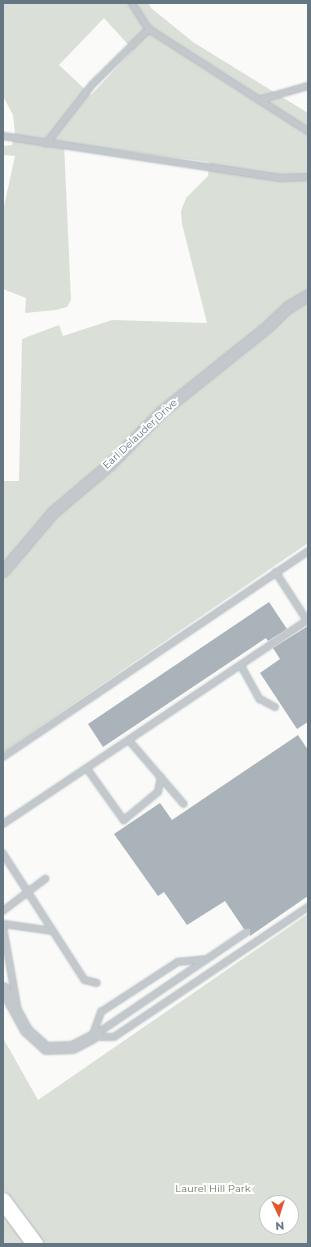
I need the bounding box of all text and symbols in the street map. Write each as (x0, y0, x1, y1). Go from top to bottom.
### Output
street label: Earl Delauder Drive (100, 397, 180, 471)
park label: Laurel Hill Park (175, 1183, 251, 1195)
north arrow (259, 1195, 299, 1235)
text: N (275, 1219, 285, 1233)

